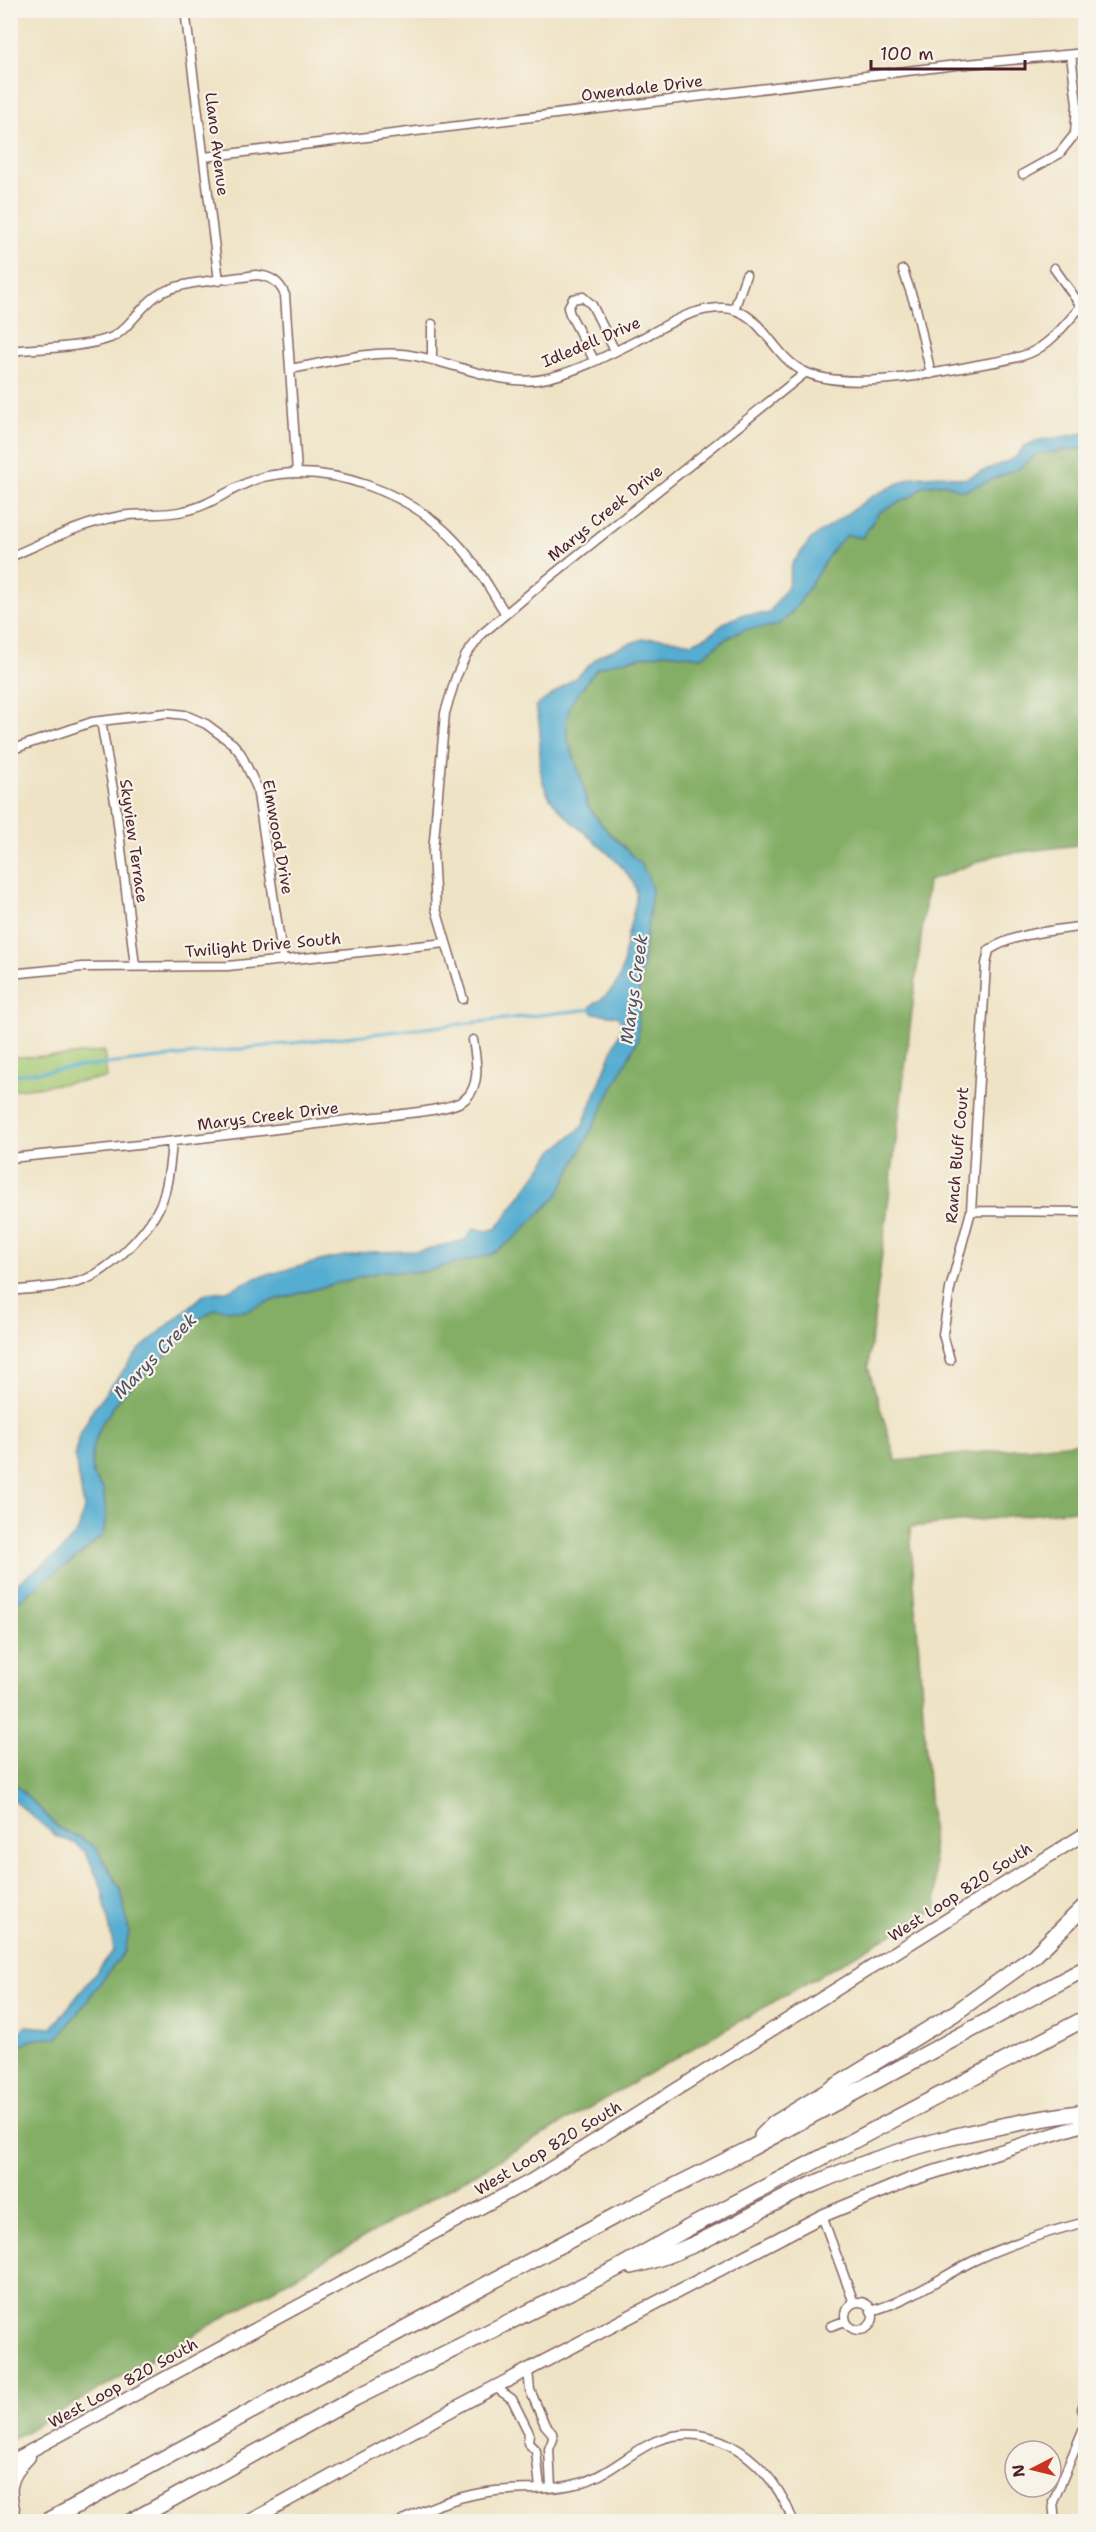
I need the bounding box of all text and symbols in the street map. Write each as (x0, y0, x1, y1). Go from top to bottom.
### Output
scale bar (871, 33, 1026, 71)
text: 100 m (880, 42, 934, 66)
street label: Owendale Drive (580, 70, 704, 106)
street label: Llano Avenue (200, 91, 234, 197)
street label: Idledell Drive (539, 312, 643, 372)
street label: Marys Creek Drive (543, 460, 667, 566)
street label: Skyview Terrace (115, 778, 153, 904)
street label: Elmwood Drive (258, 778, 298, 896)
street label: Twilight Drive South (184, 928, 342, 962)
water label: Marys Creek (614, 932, 654, 1046)
street label: Ranch Bluff Court (941, 1086, 973, 1224)
street label: Marys Creek Drive (196, 1097, 340, 1135)
water label: Marys Creek (108, 1307, 203, 1404)
street label: West Loop 820 South (884, 1838, 1036, 1946)
street label: West Loop 820 South (471, 2096, 625, 2200)
street label: West Loop 820 South (45, 2333, 201, 2433)
north arrow (1003, 2439, 1063, 2499)
text: N (1007, 2463, 1030, 2478)

